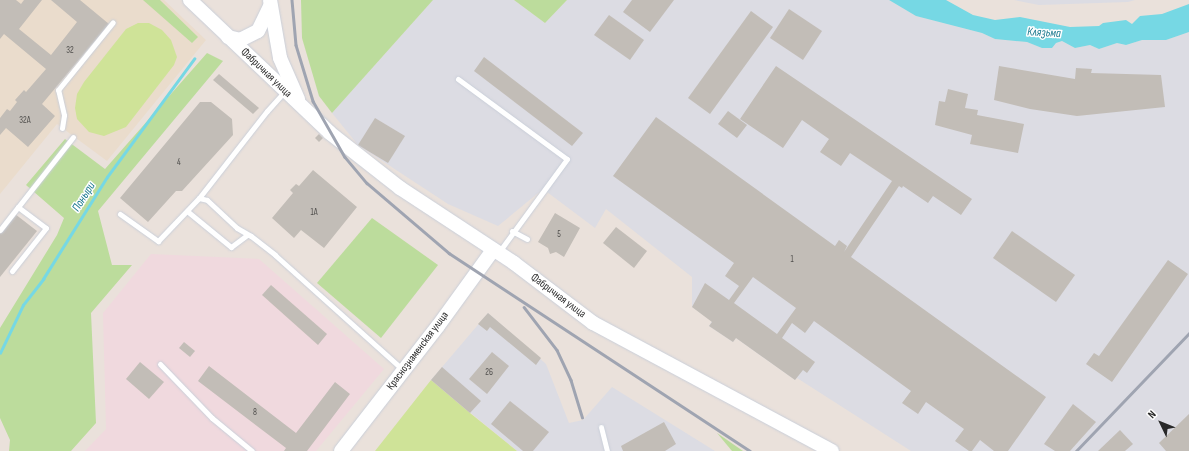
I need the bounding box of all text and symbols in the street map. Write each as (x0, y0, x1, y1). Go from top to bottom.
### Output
water label: Клязьма (1027, 25, 1061, 41)
street label: Фабричная улица (238, 45, 294, 101)
house number: 32 (66, 46, 74, 56)
house number: 32А (19, 116, 31, 126)
house number: 4 (177, 158, 181, 168)
water label: Поныри (69, 180, 99, 214)
house number: 1А (310, 208, 318, 218)
house number: 5 (557, 230, 561, 240)
house number: 1 (790, 255, 794, 265)
street label: Фабричная улица (528, 271, 588, 321)
street label: Краснознаменская улица (384, 309, 452, 393)
house number: 26 (485, 368, 493, 378)
north arrow (1141, 403, 1181, 443)
house number: 8 (253, 408, 257, 418)
text: N (1145, 408, 1159, 421)

